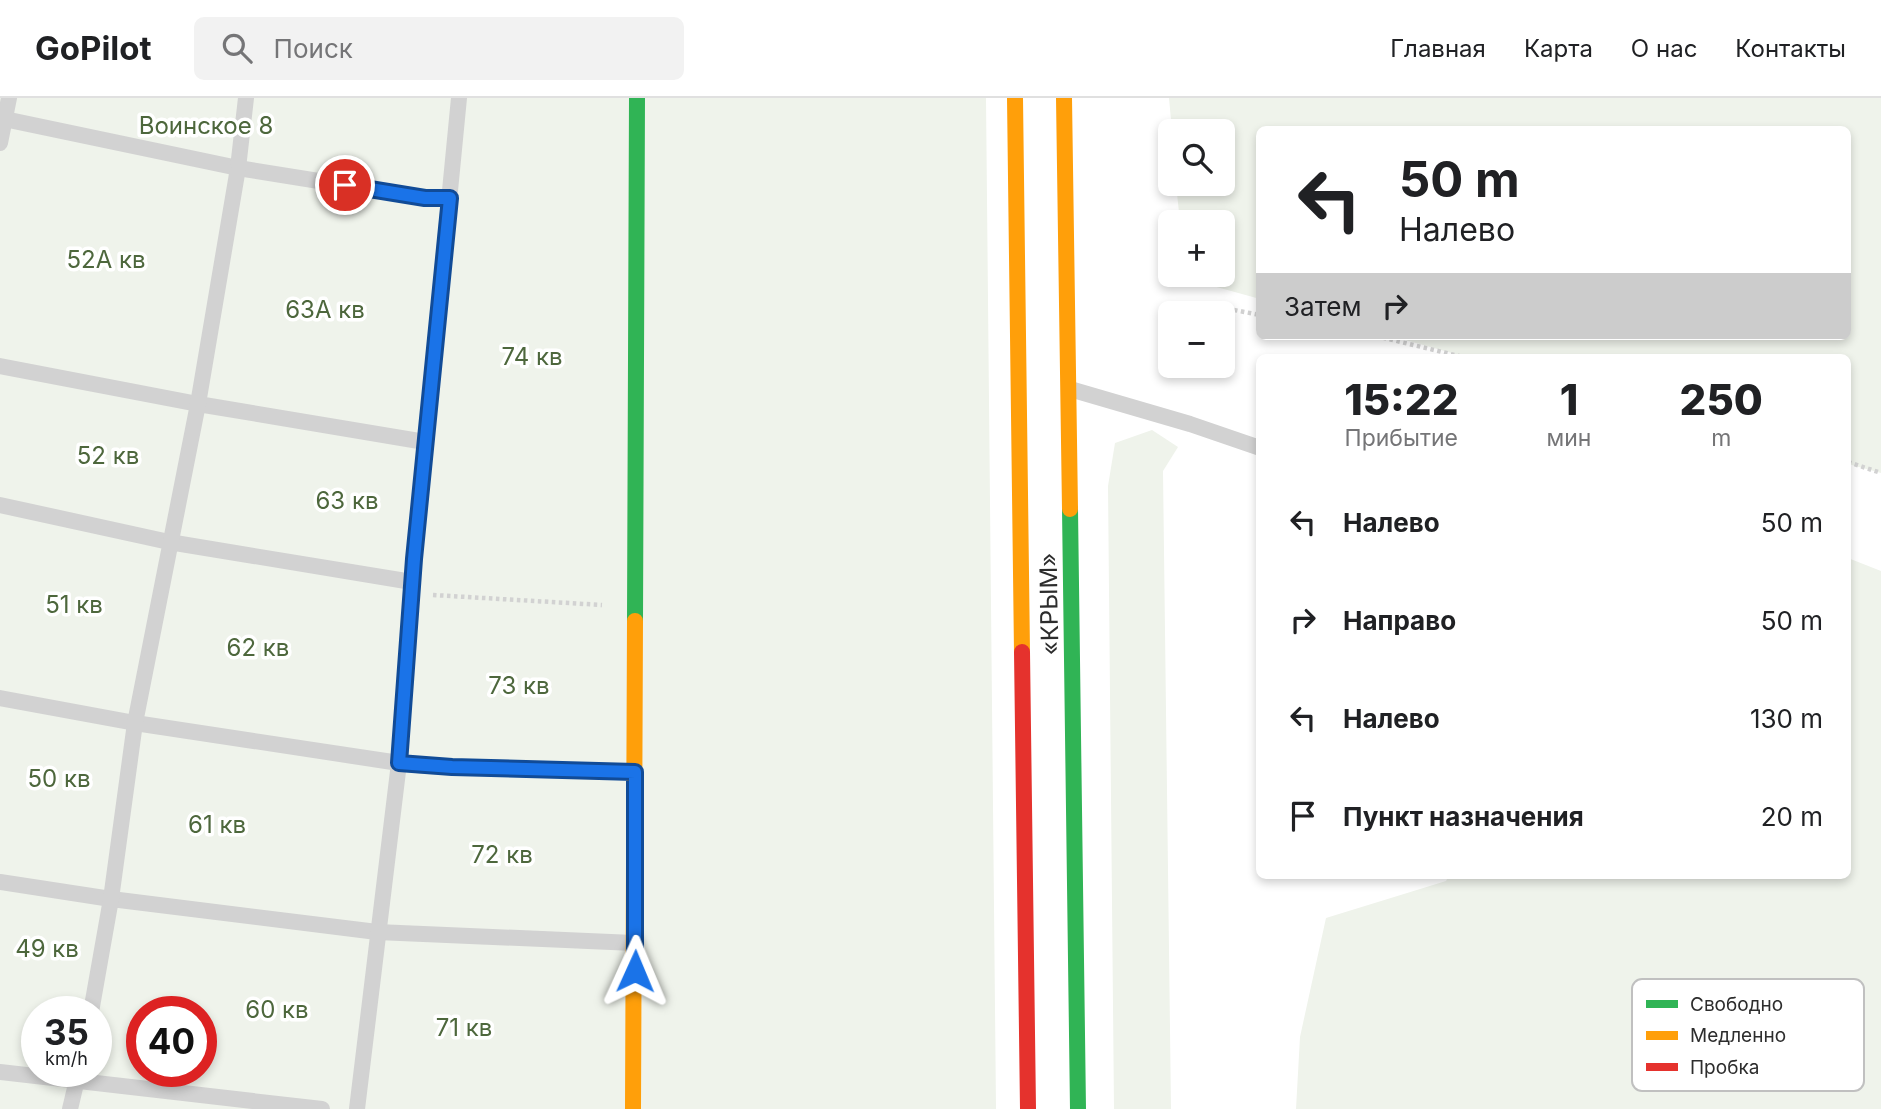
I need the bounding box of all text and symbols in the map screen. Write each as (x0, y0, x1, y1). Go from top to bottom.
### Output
search box (194, 17, 684, 80)
text: GoPilot (35, 28, 152, 68)
icon: search (218, 29, 256, 67)
text: Поиск (274, 33, 353, 64)
text: Главная (1390, 34, 1486, 63)
text: Карта (1524, 34, 1593, 63)
text: О нас (1631, 34, 1697, 63)
text: Контакты (1735, 34, 1846, 63)
park label: Воинское 8 (139, 111, 273, 140)
map controls (1158, 119, 1235, 378)
button: search (1158, 119, 1235, 196)
text: 50 m (1399, 150, 1520, 209)
icon: left (1284, 154, 1375, 245)
pin (315, 155, 375, 215)
icon: arrive (326, 166, 364, 204)
button: + (1158, 210, 1235, 287)
text: Налево (1399, 210, 1515, 249)
park label: 52А кв (66, 245, 146, 274)
icon: right (1376, 287, 1414, 325)
text: Затем (1284, 291, 1362, 322)
park label: 63А кв (285, 295, 365, 324)
button: − (1158, 301, 1235, 378)
park label: 74 кв (501, 342, 563, 371)
text: 15:22 (1344, 374, 1458, 425)
text: 1 (1560, 374, 1578, 425)
text: 250 (1680, 374, 1763, 425)
text: Прибытие (1345, 424, 1458, 452)
text: мин (1547, 424, 1591, 452)
text: m (1711, 424, 1731, 452)
park label: 52 кв (77, 441, 139, 470)
park label: 63 кв (315, 486, 379, 515)
icon: left (1284, 503, 1322, 541)
text: Налево (1343, 507, 1440, 538)
text: 50 m (1761, 507, 1823, 538)
street label: «КРЫМ» (1034, 553, 1064, 655)
park label: 51 кв (45, 590, 103, 619)
icon: right (1284, 601, 1322, 639)
text: Направо (1343, 605, 1456, 636)
text: 50 m (1761, 605, 1823, 636)
park label: 62 кв (227, 633, 289, 662)
park label: 73 кв (488, 671, 550, 700)
icon: left (1284, 699, 1322, 737)
text: Налево (1343, 703, 1440, 734)
text: 130 m (1750, 703, 1823, 734)
park label: 50 кв (27, 764, 91, 793)
icon: arrive (1284, 797, 1322, 835)
text: Пункт назначения (1343, 801, 1584, 832)
text: 20 m (1761, 801, 1823, 832)
park label: 61 кв (188, 810, 246, 839)
park label: 72 кв (471, 840, 533, 869)
park label: 49 кв (15, 934, 79, 963)
position arrow (598, 934, 672, 1008)
legend (1632, 979, 1864, 1091)
text: Свободно (1690, 993, 1783, 1016)
park label: 60 кв (245, 995, 309, 1024)
speed limit sign: 40 (126, 996, 217, 1087)
text: 35 (44, 1011, 89, 1053)
park label: 71 кв (436, 1013, 492, 1042)
text: Медленно (1690, 1024, 1786, 1047)
text: km/h (45, 1048, 88, 1069)
text: Пробка (1690, 1056, 1759, 1079)

